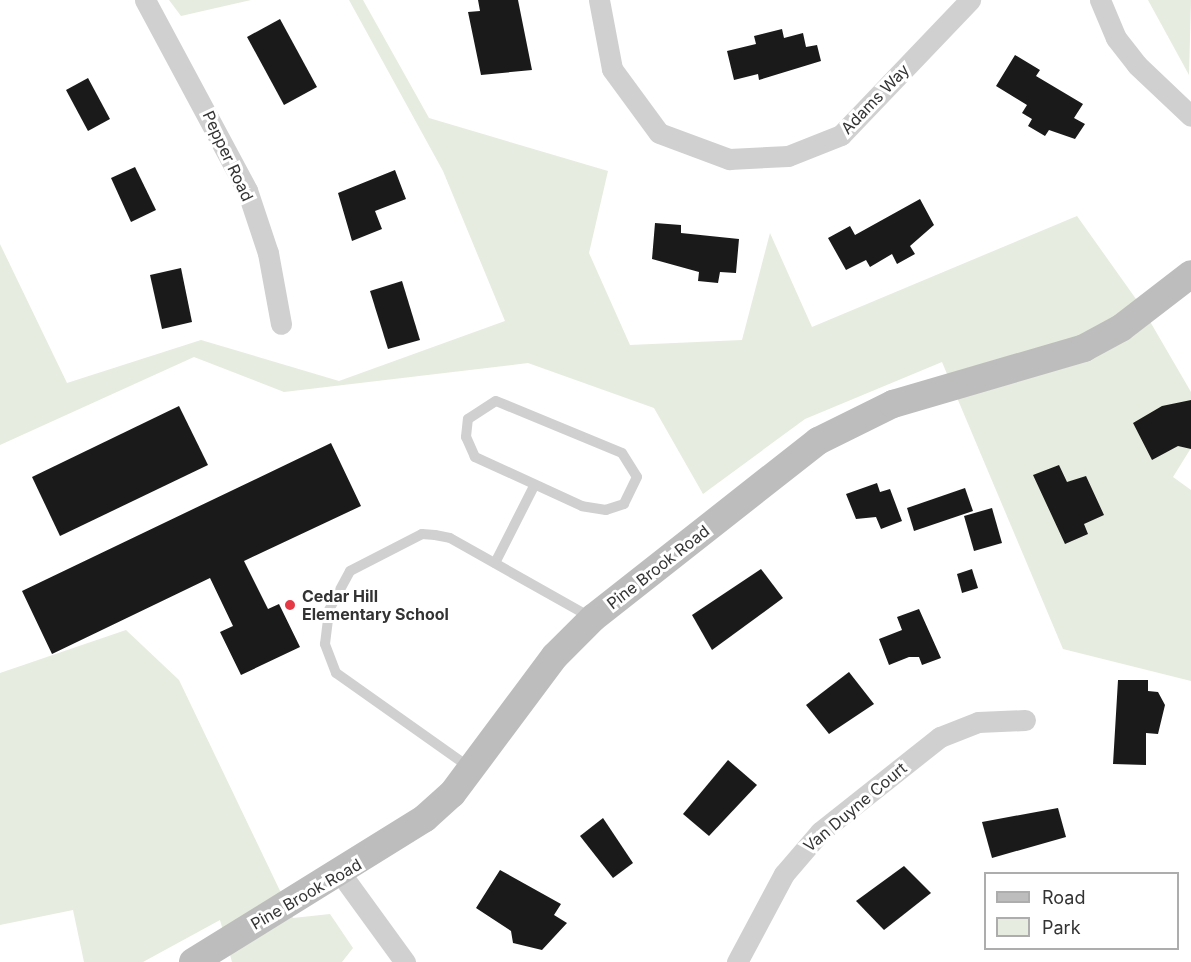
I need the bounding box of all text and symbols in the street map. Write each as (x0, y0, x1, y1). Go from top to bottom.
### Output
street label: Adams Way (837, 60, 913, 138)
street label: Pepper Road (199, 108, 257, 204)
street label: Pine Brook Road (603, 521, 713, 613)
place label: Cedar Hill Elementary School (302, 586, 449, 624)
marker: Cedar Hill Elementary School (283, 598, 297, 612)
street label: Van Duyne Court (800, 758, 910, 856)
street label: Pine Brook Road (247, 855, 365, 933)
legend (984, 872, 1179, 950)
text: Road (1042, 887, 1085, 908)
text: Park (1042, 917, 1081, 938)

